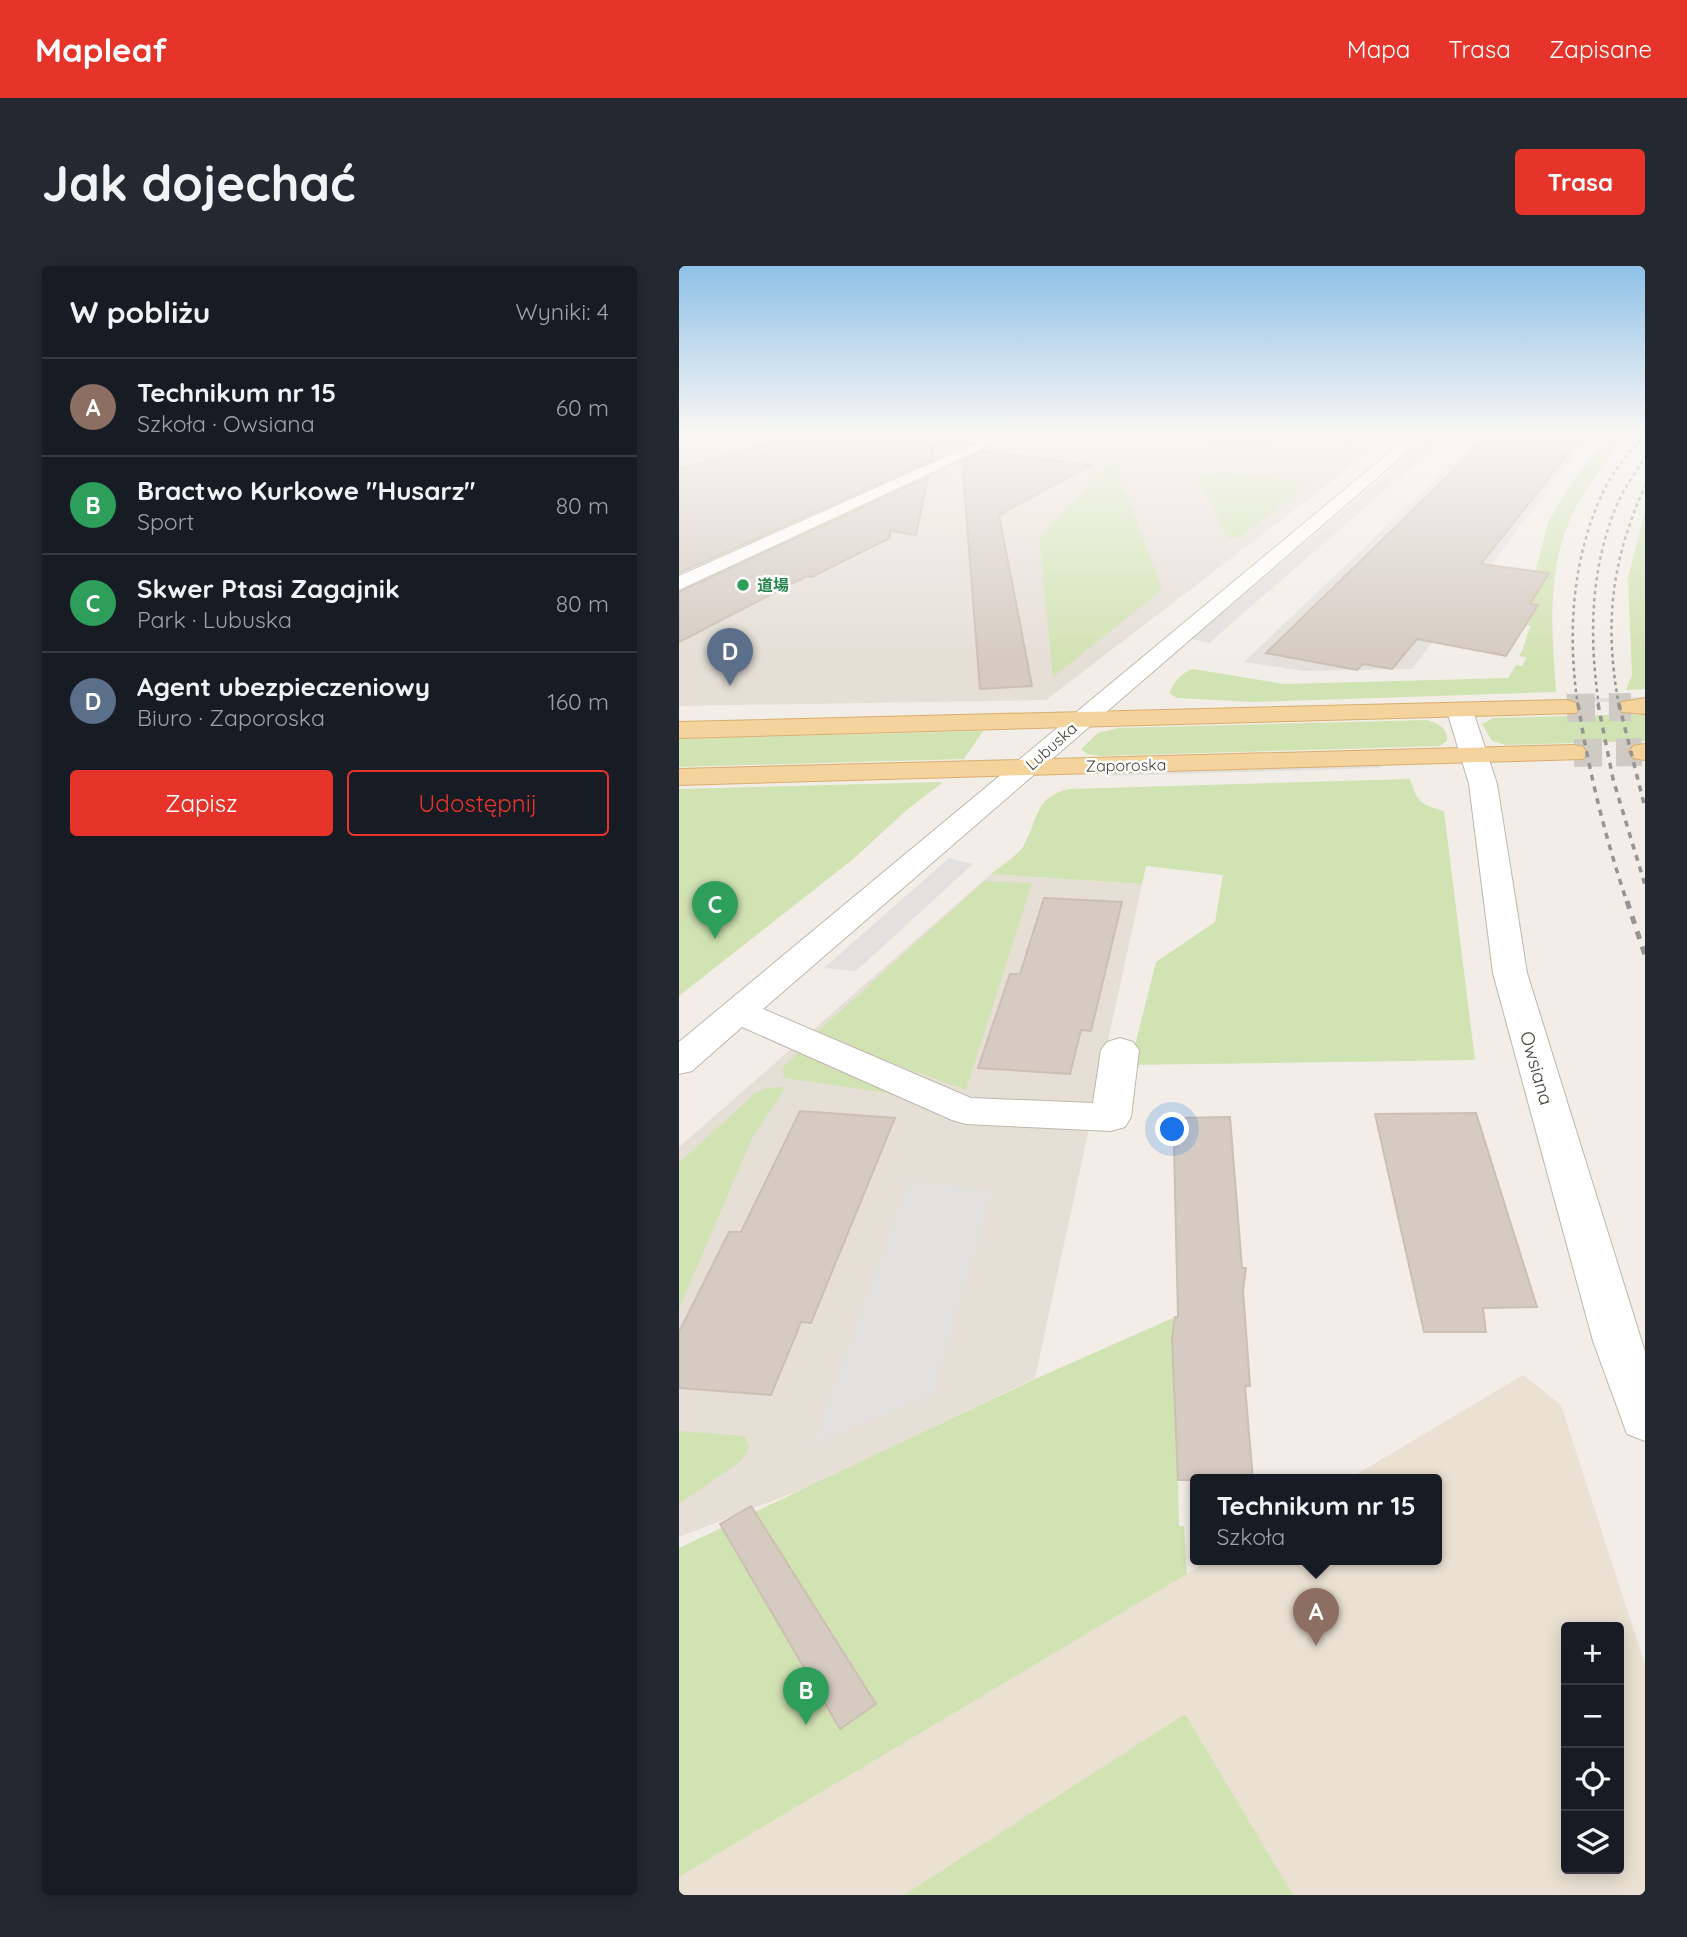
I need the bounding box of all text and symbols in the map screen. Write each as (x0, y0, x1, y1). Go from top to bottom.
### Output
text: Mapleaf (35, 29, 167, 70)
text: Mapa (1347, 34, 1410, 64)
text: Trasa (1448, 34, 1511, 64)
text: Zapisane (1549, 34, 1652, 64)
button: Trasa (1515, 149, 1645, 215)
text: Jak dojechać (42, 152, 356, 213)
text: W pobliżu (70, 293, 210, 331)
text: Wyniki: 4 (516, 297, 609, 326)
text: Technikum nr 15 (137, 376, 336, 409)
text: A (86, 393, 100, 422)
text: 60 m (556, 393, 609, 422)
text: Szkoła · Owsiana (137, 409, 315, 438)
text: Bractwo Kurkowe "Husarz" (137, 474, 476, 507)
text: B (85, 491, 101, 520)
text: 80 m (556, 491, 609, 520)
text: Sport (137, 507, 194, 536)
text: Skwer Ptasi Zagajnik (137, 572, 400, 605)
place label: 道場 (757, 575, 789, 595)
marker: 道場 (735, 577, 751, 593)
text: C (86, 589, 100, 618)
text: 80 m (556, 589, 609, 618)
text: Park · Lubuska (137, 605, 292, 634)
pin: D (707, 628, 753, 686)
text: Agent ubezpieczeniowy (137, 670, 430, 703)
text: D (85, 687, 101, 716)
text: 160 m (547, 687, 609, 716)
text: Biuro · Zaporoska (137, 703, 325, 732)
street label: Lubuska (1021, 718, 1081, 774)
street label: Zaporoska (1086, 754, 1166, 776)
button: Zapisz (70, 770, 333, 836)
button: Udostępnij (347, 770, 609, 836)
pin: C (692, 881, 738, 939)
street label: Owsiana (1515, 1028, 1559, 1108)
your location (1155, 1112, 1189, 1146)
popup (1190, 1474, 1442, 1565)
text: Technikum nr 15 (1216, 1489, 1416, 1522)
text: Szkoła (1216, 1522, 1285, 1551)
pin: A (1293, 1588, 1339, 1646)
map controls (1561, 1622, 1624, 1874)
button: + (1561, 1622, 1624, 1685)
pin: B (783, 1667, 829, 1725)
button: − (1561, 1685, 1624, 1748)
button: locate (1561, 1748, 1624, 1811)
button: layers (1561, 1811, 1624, 1874)

